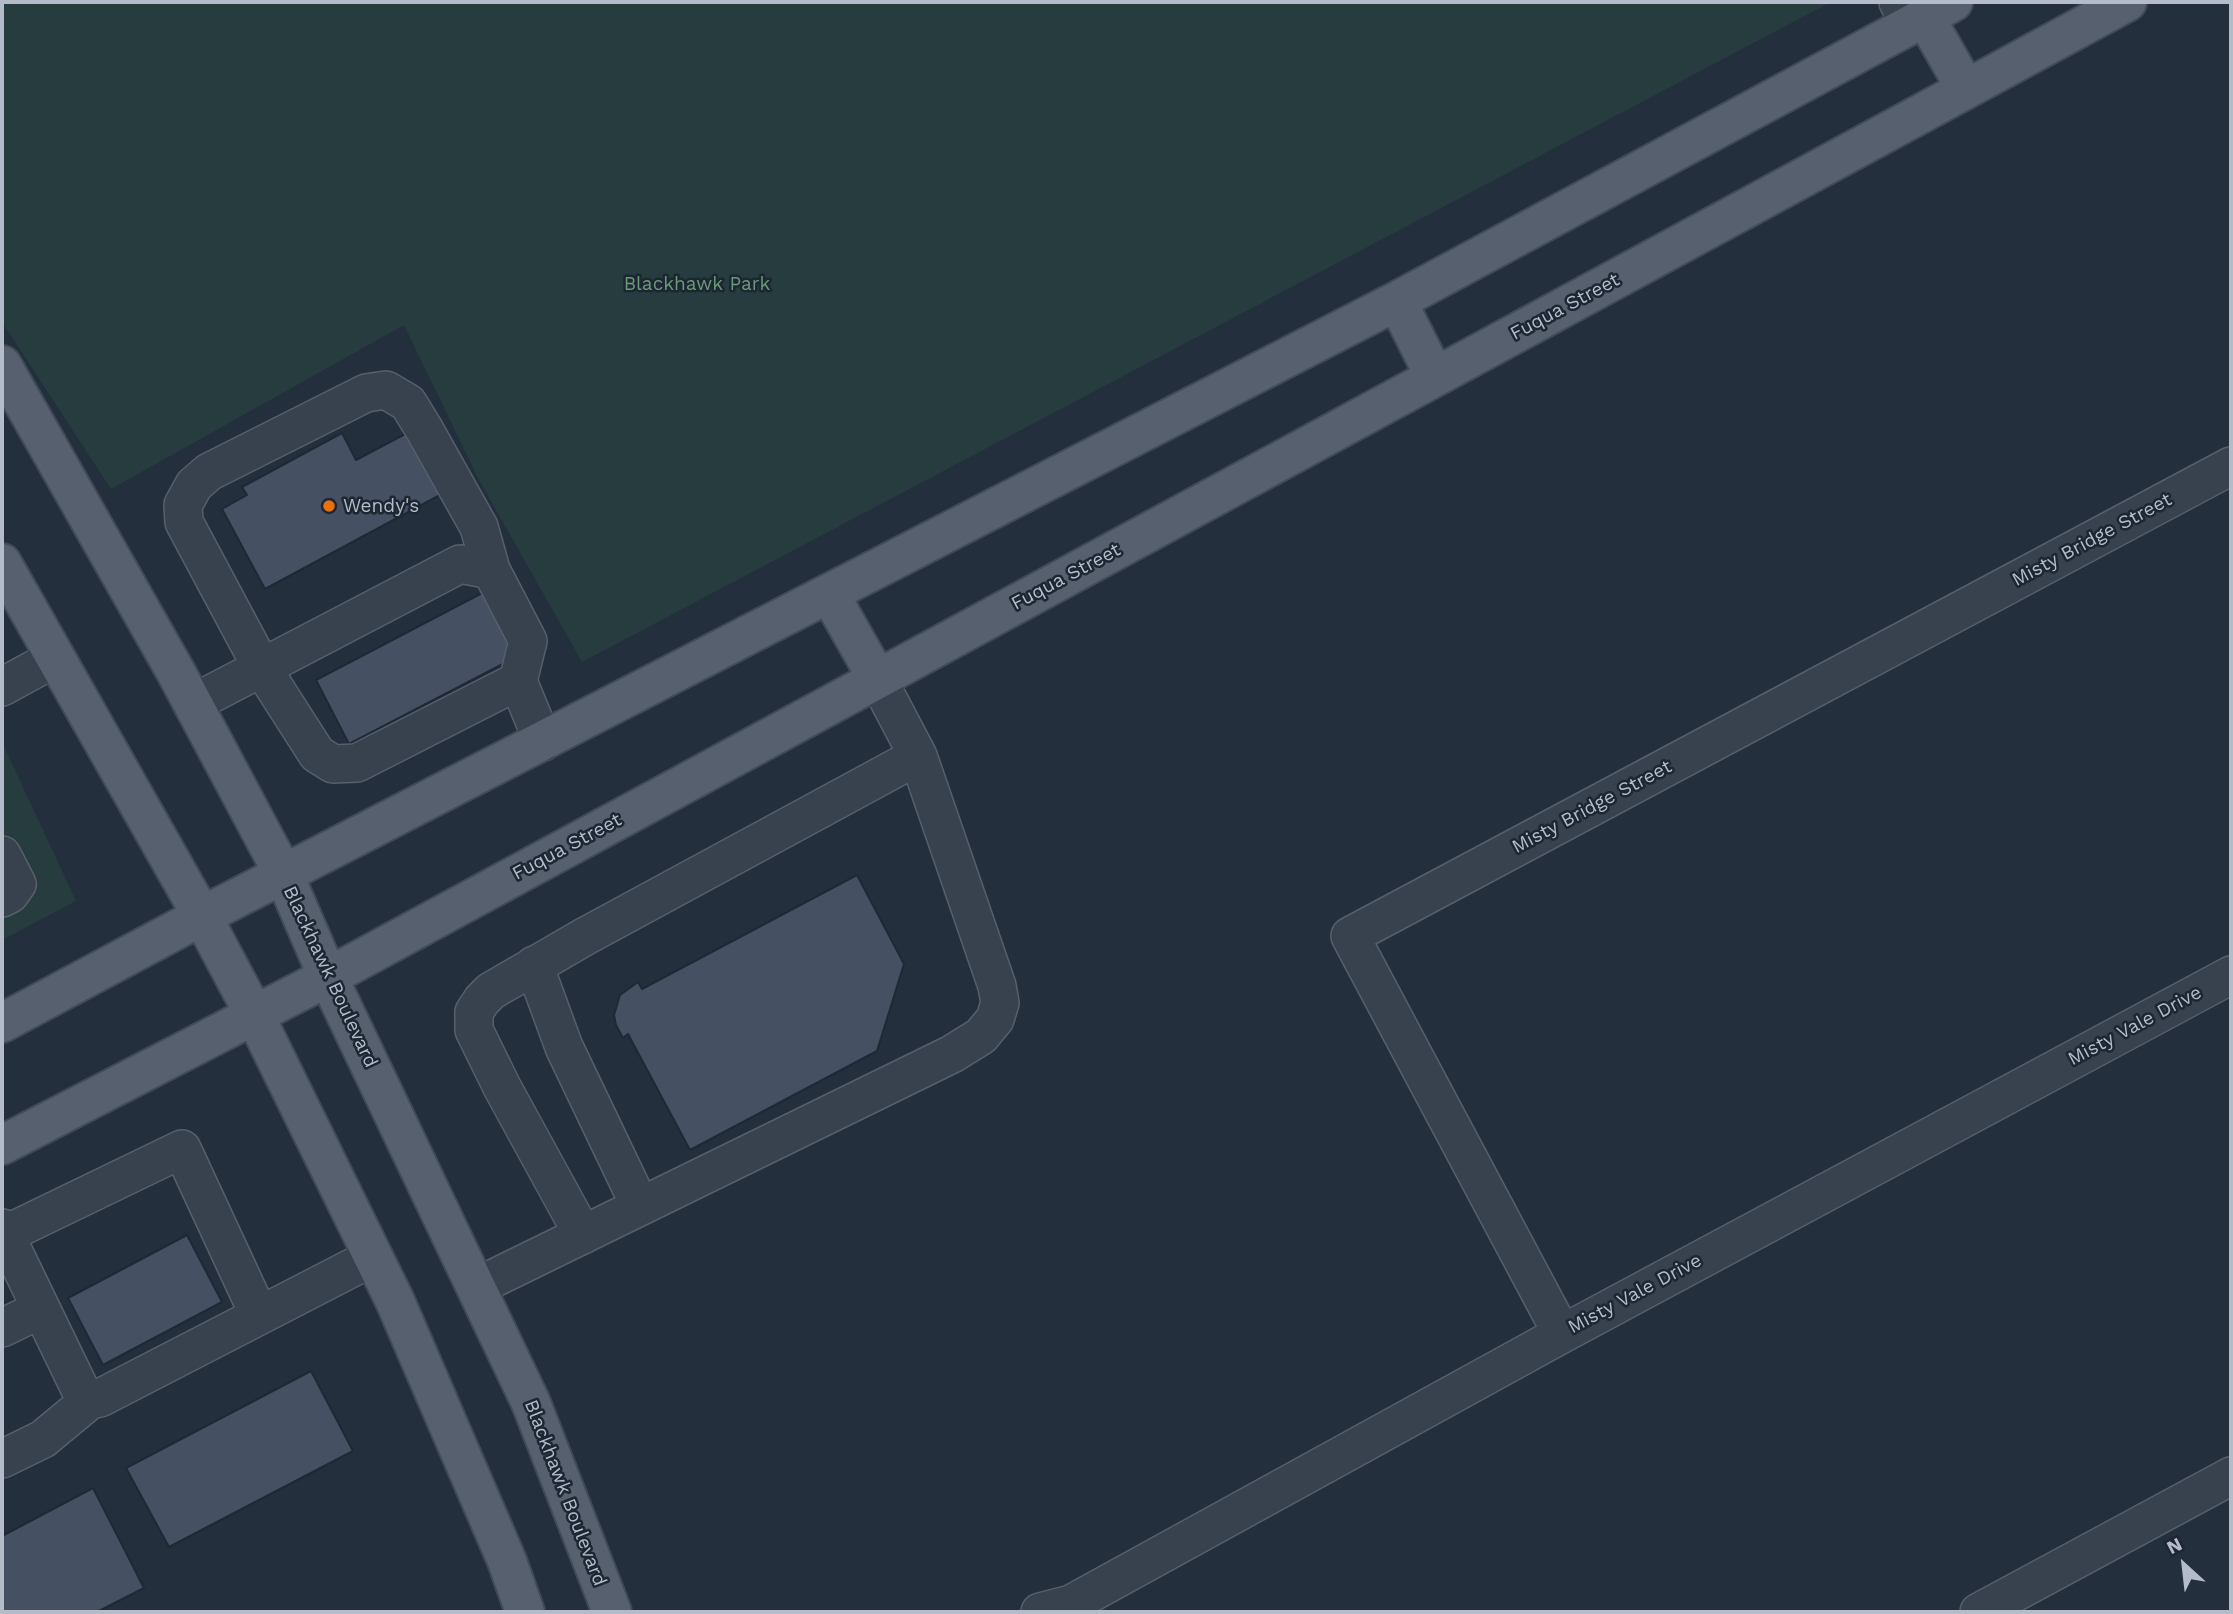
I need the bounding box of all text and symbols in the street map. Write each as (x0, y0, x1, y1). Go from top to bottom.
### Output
street label: Fuqua Street (1506, 269, 1624, 345)
park label: Blackhawk Park (624, 273, 770, 295)
street label: Misty Bridge Street (2008, 488, 2176, 592)
place label: Wendy's (343, 495, 419, 517)
marker: Wendy's (321, 498, 337, 514)
street label: Fuqua Street (1007, 539, 1125, 615)
street label: Misty Bridge Street (1508, 755, 1676, 859)
street label: Fuqua Street (508, 809, 626, 885)
street label: Blackhawk Boulevard (278, 883, 382, 1071)
street label: Misty Vale Drive (2064, 981, 2206, 1071)
street label: Misty Vale Drive (1564, 1249, 1706, 1339)
street label: Blackhawk Boulevard (519, 1397, 611, 1589)
north arrow (2149, 1530, 2219, 1600)
text: N (2163, 1532, 2186, 1559)

